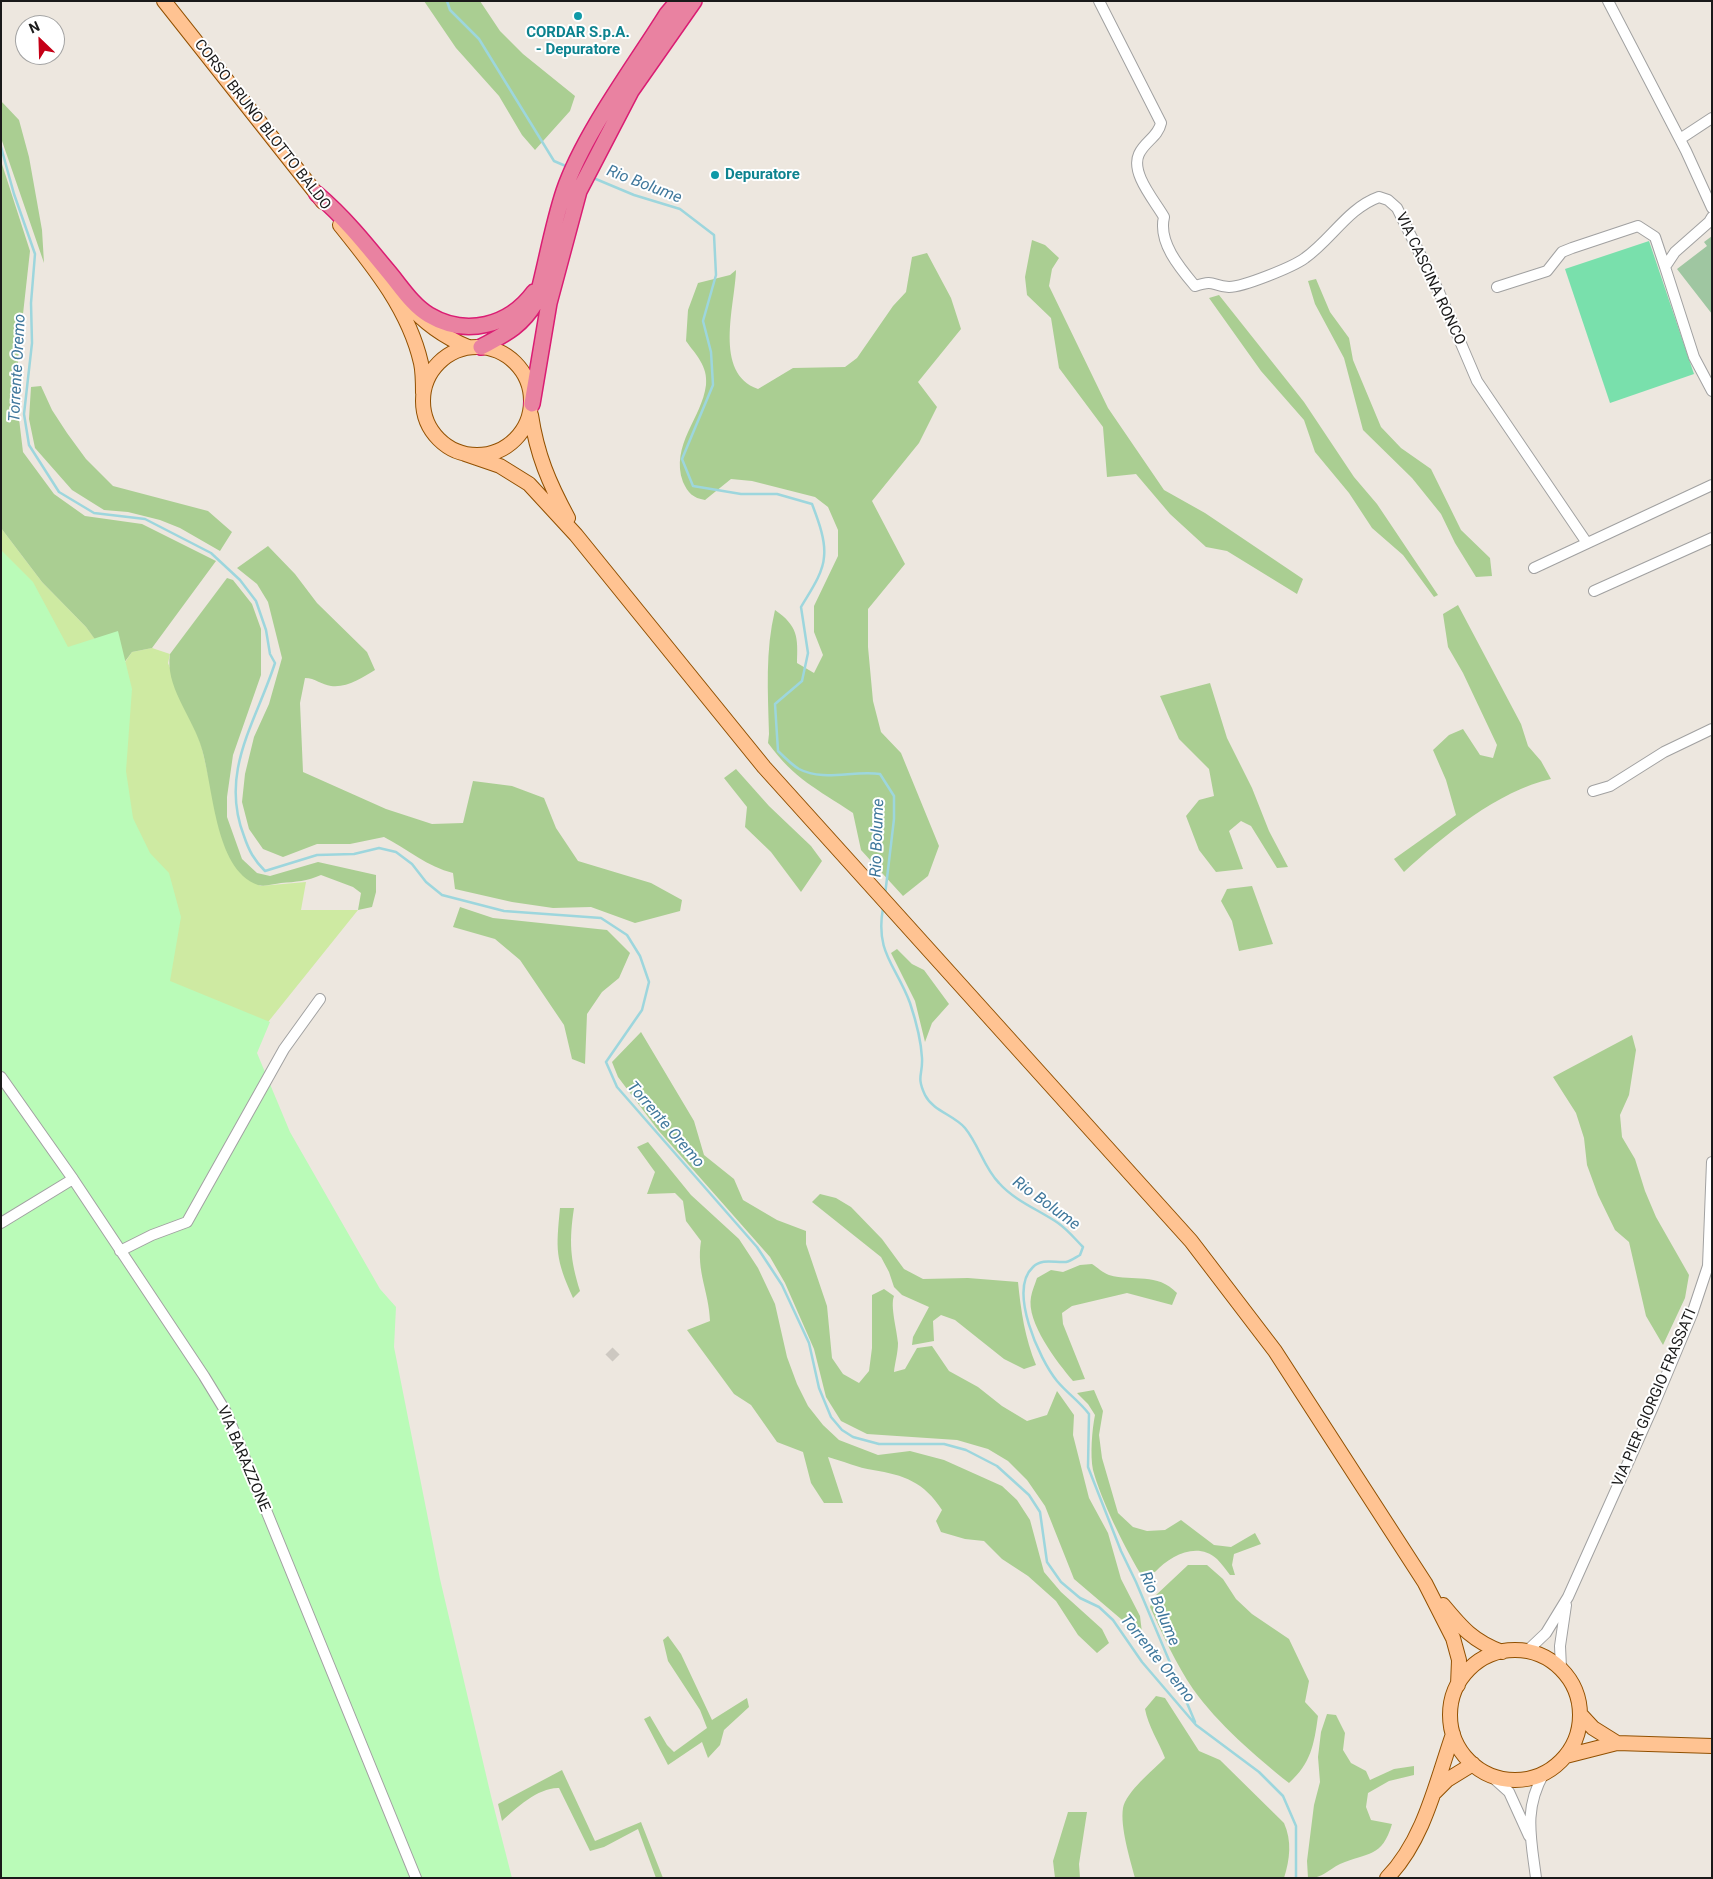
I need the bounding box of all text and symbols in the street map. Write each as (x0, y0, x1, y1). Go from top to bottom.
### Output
marker: CORDAR S.p.A. - Depuratore (572, 10, 584, 22)
north arrow (15, 15, 65, 65)
text: N (27, 18, 42, 37)
place label: CORDAR S.p.A. - Depuratore (526, 24, 630, 59)
street label: CORSO BRUNO BLOTTO BALDO (190, 36, 334, 214)
water label: Rio Bolume (604, 162, 684, 208)
place label: Depuratore (725, 166, 800, 184)
marker: Depuratore (709, 169, 721, 181)
street label: VIA CASCINA RONCO (1391, 210, 1469, 348)
water label: Torrente Oremo (6, 313, 30, 423)
water label: Rio Bolume (867, 798, 889, 878)
water label: Torrente Oremo (622, 1078, 708, 1172)
water label: Rio Bolume (1008, 1173, 1084, 1235)
street label: VIA PIER GIORGIO FRASSATI (1609, 1306, 1701, 1490)
street label: VIA BARAZZONE (213, 1404, 273, 1514)
water label: Rio Bolume (1135, 1569, 1183, 1649)
water label: Torrente Oremo (1115, 1611, 1199, 1707)

